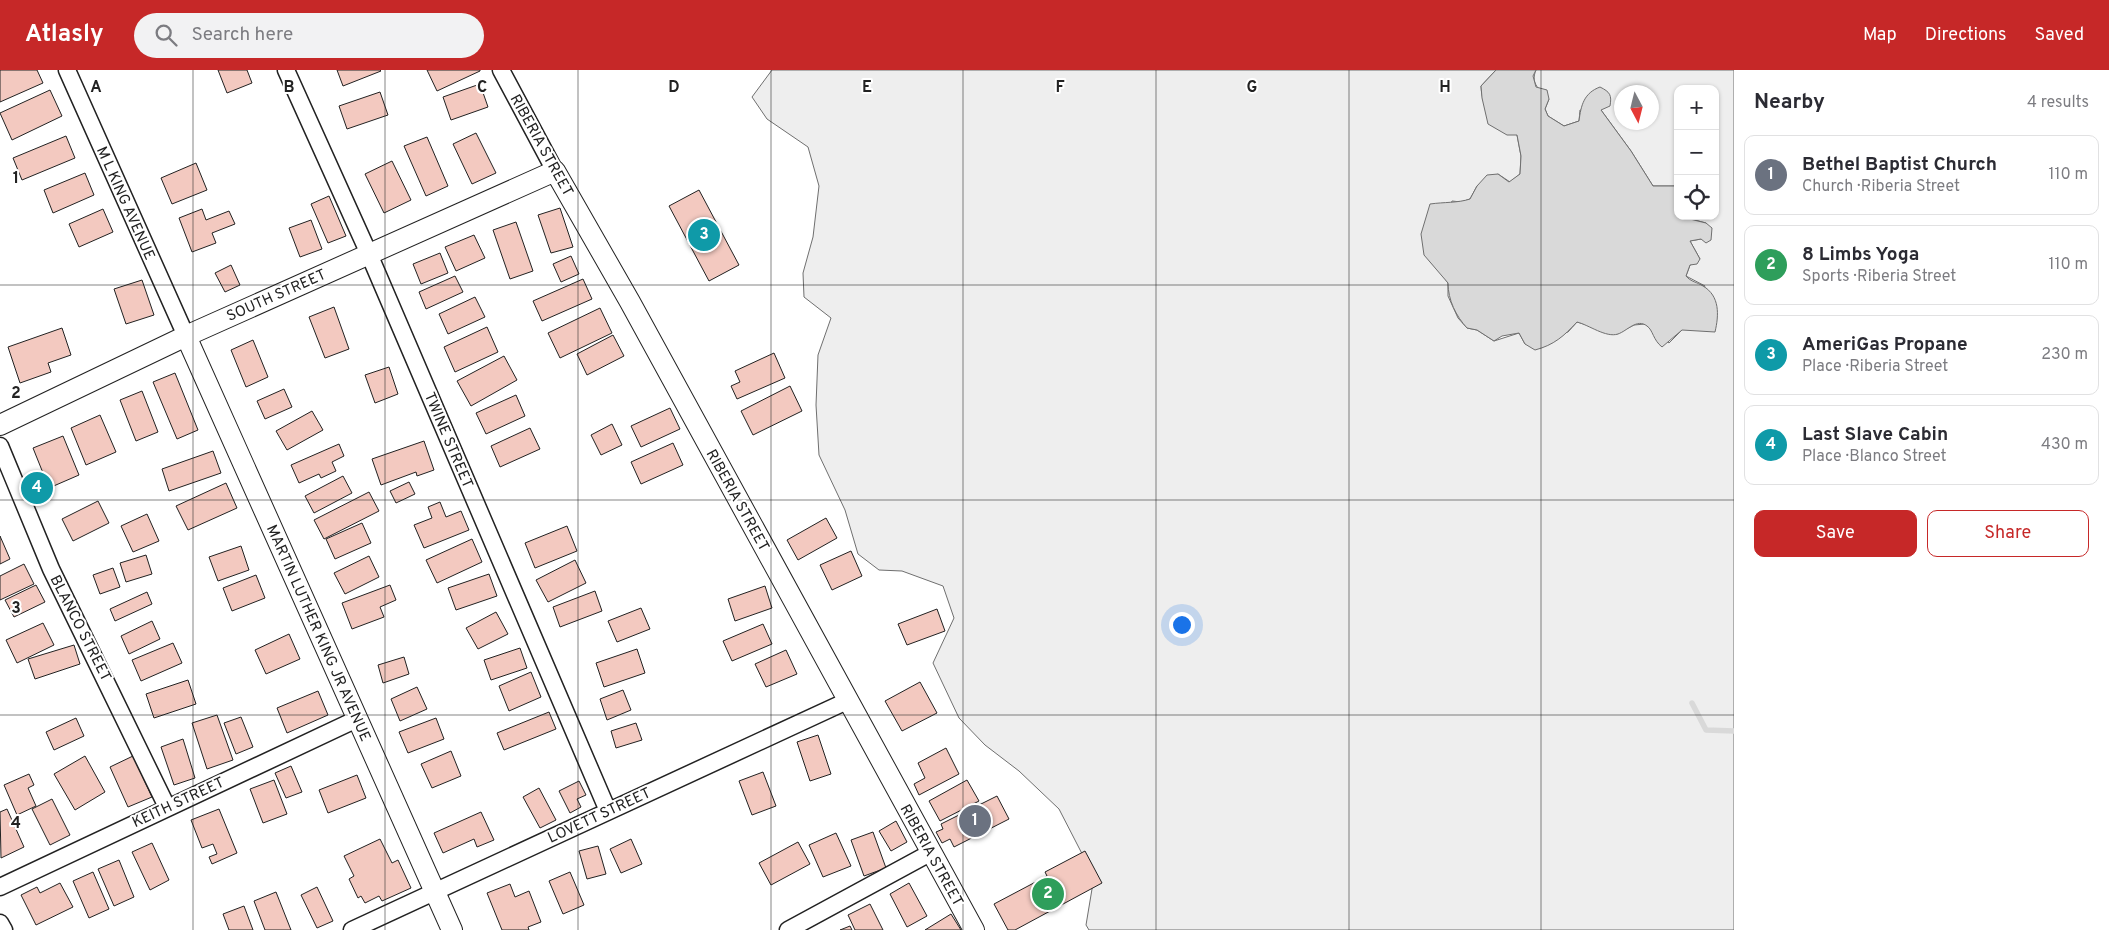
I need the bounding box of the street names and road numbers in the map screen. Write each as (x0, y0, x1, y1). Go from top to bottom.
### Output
street label: RIBERIA STREET (505, 91, 577, 200)
street label: M L KING AVENUE (91, 144, 158, 263)
street label: SOUTH STREET (224, 266, 329, 327)
street label: TWINE STREET (419, 390, 476, 491)
street label: RIBERIA STREET (701, 446, 773, 555)
street label: MARTIN LUTHER KING JR AVENUE (261, 522, 374, 745)
street label: BLANCO STREET (45, 572, 115, 685)
street label: KEITH STREET (129, 774, 228, 833)
street label: LOVETT STREET (545, 784, 654, 849)
street label: RIBERIA STREET (895, 801, 967, 910)

